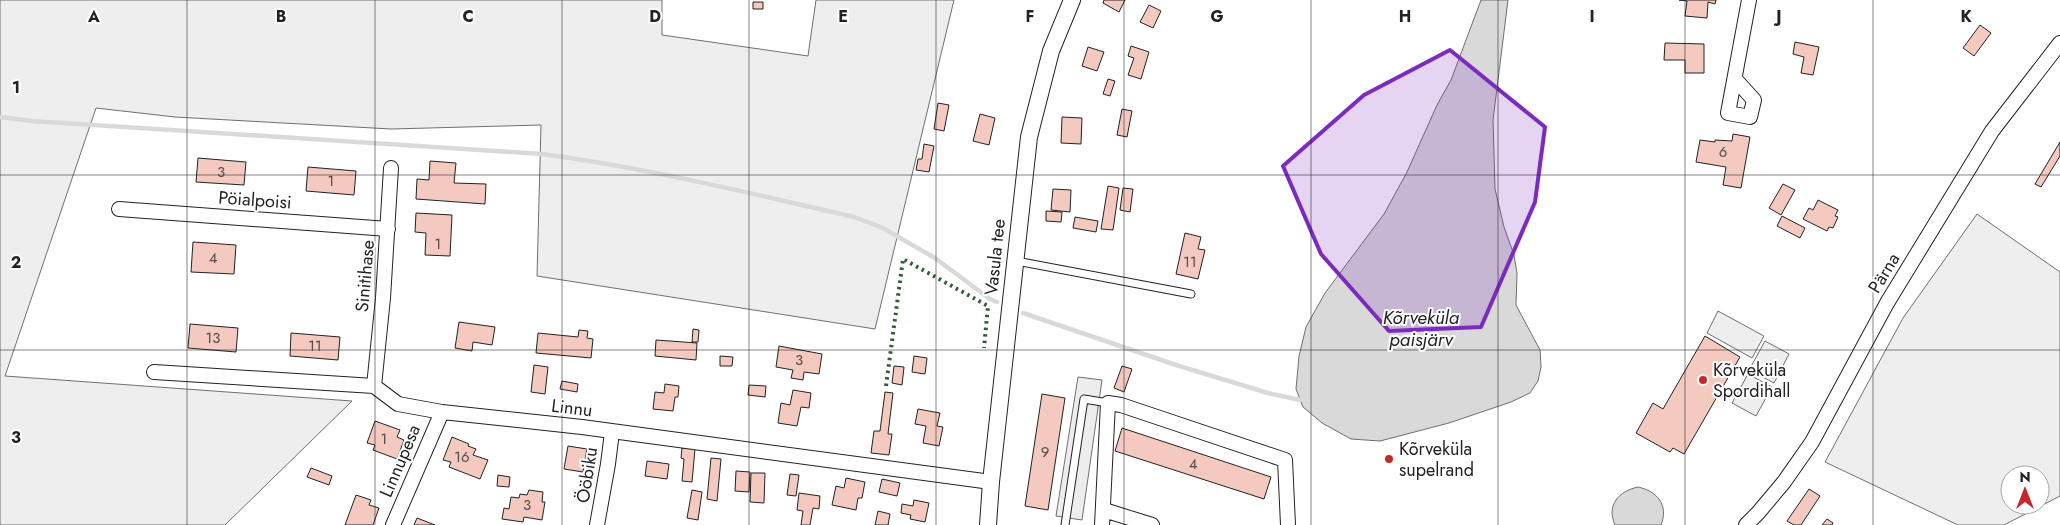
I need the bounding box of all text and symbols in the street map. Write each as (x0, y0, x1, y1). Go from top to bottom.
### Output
text: A (87, 5, 100, 28)
text: B (276, 5, 286, 28)
text: C (462, 5, 474, 28)
text: D (649, 5, 661, 28)
text: E (838, 5, 848, 28)
text: F (1026, 5, 1034, 28)
text: G (1210, 5, 1224, 28)
text: H (1399, 5, 1411, 28)
text: I (1589, 5, 1595, 28)
text: J (1773, 5, 1782, 28)
text: K (1960, 5, 1972, 28)
text: 1 (12, 76, 20, 99)
house number: 6 (1719, 141, 1727, 163)
house number: 3 (217, 161, 225, 183)
house number: 1 (328, 170, 334, 192)
street label: Pöialpoisi (218, 184, 292, 216)
street label: Vasula tee (978, 218, 1012, 296)
house number: 1 (435, 233, 441, 255)
street label: Sinitihase (349, 239, 381, 313)
house number: 4 (209, 247, 218, 269)
street label: Pärna (1862, 248, 1906, 298)
text: 2 (11, 251, 21, 274)
house number: 11 (1183, 251, 1197, 273)
water label: Kõrveküla paisjärv (1383, 304, 1460, 353)
house number: 13 (206, 327, 220, 349)
house number: 11 (308, 335, 322, 357)
house number: 3 (795, 349, 803, 371)
place label: Kõrveküla Spordihall (1713, 357, 1790, 404)
marker: Kõrveküla Spordihall (1697, 374, 1709, 386)
street label: Linnu (550, 393, 594, 423)
street label: Linnupesa (373, 421, 427, 501)
text: 3 (11, 426, 21, 449)
house number: 1 (381, 428, 387, 450)
place label: Kõrveküla supelrand (1399, 436, 1474, 483)
house number: 9 (1041, 441, 1049, 463)
street label: Ööbiku (570, 445, 604, 505)
house number: 16 (454, 446, 470, 468)
house number: 4 (1189, 453, 1198, 475)
marker: Kõrveküla supelrand (1383, 453, 1395, 465)
north arrow (2000, 465, 2050, 515)
text: N (2019, 467, 2031, 487)
house number: 3 (523, 494, 531, 516)

